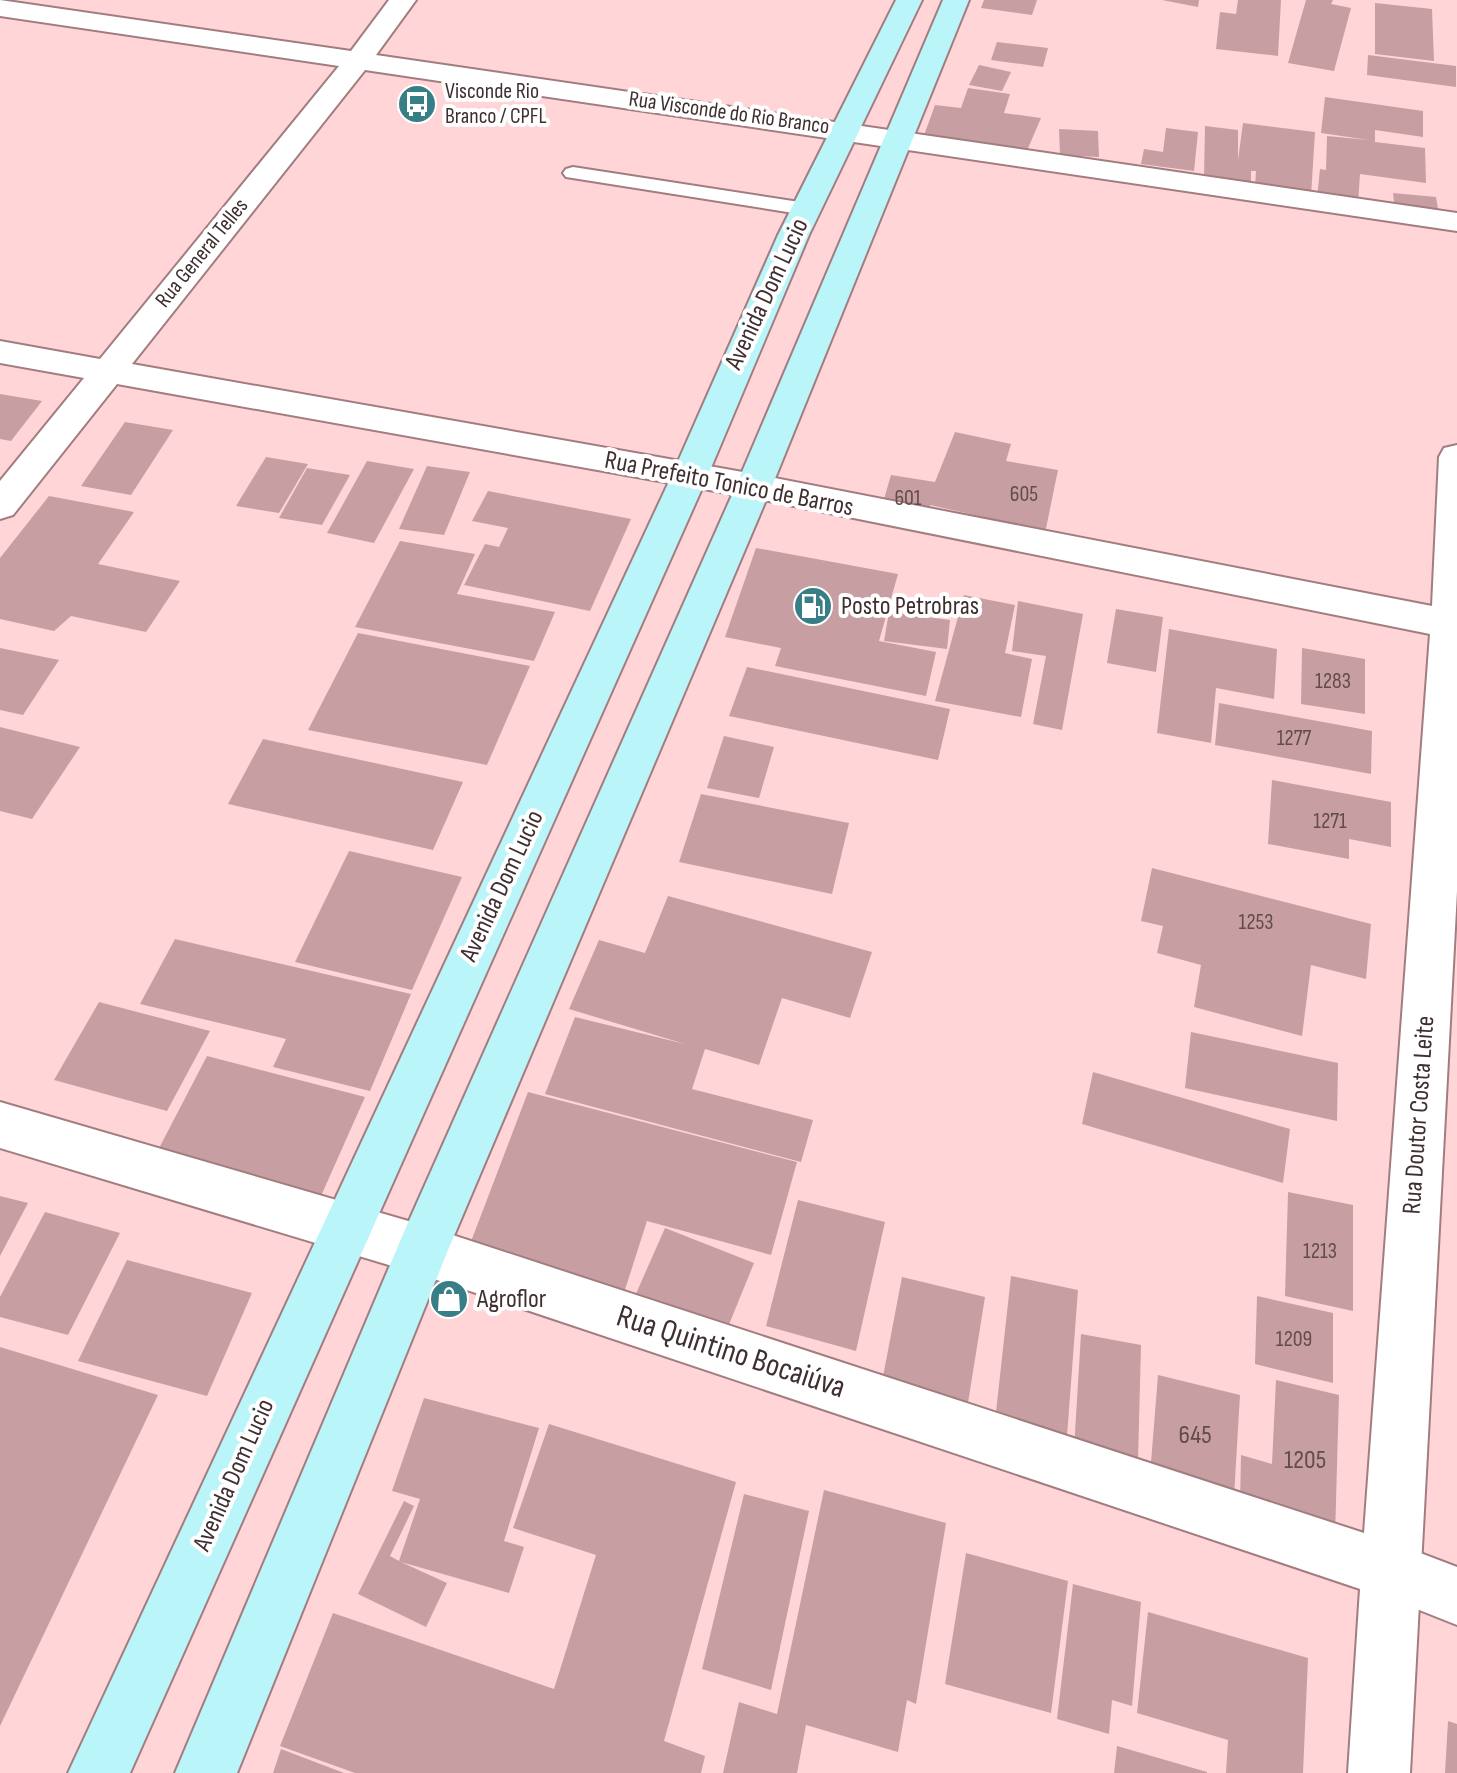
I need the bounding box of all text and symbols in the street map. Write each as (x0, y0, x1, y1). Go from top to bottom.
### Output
place label: Visconde Rio Branco / CPFL (445, 78, 547, 130)
bus stop icon: Visconde Rio Branco / CPFL (396, 83, 438, 125)
street label: Rua Visconde do Rio Branco (627, 86, 831, 140)
street label: Rua General Telles (150, 193, 254, 313)
street label: Avenida Dom Lucio (718, 214, 815, 375)
street label: Rua Prefeito Tonico de Barros (602, 445, 856, 523)
house number: 605 (1010, 481, 1038, 508)
house number: 601 (894, 485, 922, 512)
fuel station icon: Posto Petrobras (792, 585, 834, 627)
place label: Posto Petrobras (841, 591, 979, 622)
house number: 1283 (1315, 668, 1351, 695)
house number: 1277 (1277, 725, 1312, 752)
street label: Avenida Dom Lucio (453, 806, 550, 967)
house number: 1271 (1313, 808, 1347, 835)
house number: 1253 (1238, 909, 1274, 936)
street label: Rua Doutor Costa Leite (1397, 1015, 1441, 1215)
house number: 1213 (1303, 1238, 1337, 1265)
shop icon: Agroflor (428, 1278, 470, 1320)
place label: Agroflor (476, 1284, 547, 1315)
street label: Rua Quintino Bocaiúva (612, 1297, 850, 1407)
house number: 1209 (1276, 1326, 1312, 1353)
street label: Avenida Dom Lucio (186, 1394, 281, 1557)
house number: 645 (1178, 1420, 1212, 1451)
house number: 1205 (1284, 1445, 1326, 1476)

